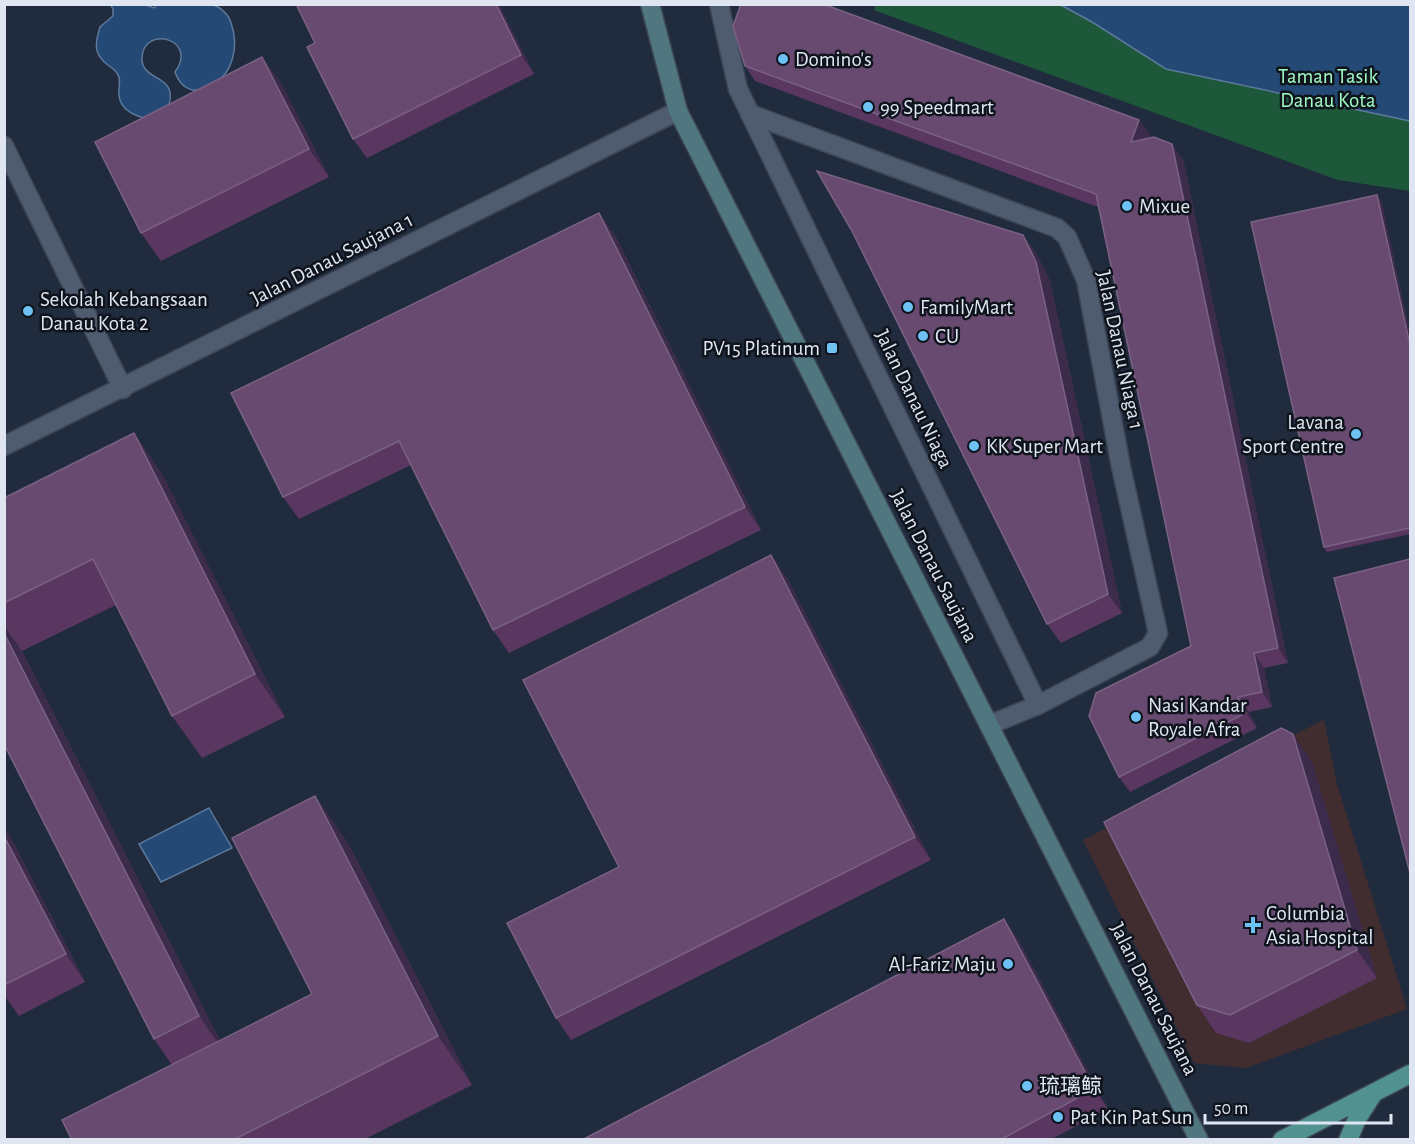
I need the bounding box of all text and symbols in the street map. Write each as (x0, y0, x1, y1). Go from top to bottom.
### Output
place label: Domino's (795, 49, 872, 70)
marker: Domino's (776, 52, 790, 66)
park label: Taman Tasik Danau Kota (1278, 66, 1378, 111)
place label: 99 Speedmart (880, 97, 994, 118)
marker: 99 Speedmart (861, 100, 875, 114)
place label: Mixue (1139, 196, 1190, 217)
marker: Mixue (1120, 199, 1134, 213)
street label: Jalan Danau Saujana 1 (248, 209, 416, 309)
street label: Jalan Danau Niaga 1 (1093, 269, 1147, 431)
place label: Sekolah Kebangsaan Danau Kota 2 (40, 289, 208, 334)
place label: FamilyMart (920, 297, 1013, 318)
marker: FamilyMart (901, 300, 915, 314)
marker: Sekolah Kebangsaan Danau Kota 2 (21, 304, 35, 318)
street label: Jalan Danau Niaga (871, 326, 957, 472)
place label: CU (935, 326, 959, 347)
marker: CU (916, 329, 930, 343)
place label: PV15 Platinum (702, 338, 820, 359)
marker: PV15 Platinum (825, 341, 839, 355)
place label: Lavana Sport Centre (1242, 412, 1344, 457)
marker: Lavana Sport Centre (1349, 427, 1363, 441)
place label: KK Super Mart (986, 436, 1103, 457)
marker: KK Super Mart (967, 439, 981, 453)
street label: Jalan Danau Saujana (886, 486, 982, 646)
place label: Nasi Kandar Royale Afra (1148, 695, 1247, 740)
marker: Nasi Kandar Royale Afra (1129, 710, 1143, 724)
place label: Columbia Asia Hospital (1266, 903, 1374, 948)
marker: Columbia Asia Hospital (1244, 916, 1262, 934)
street label: Jalan Danau Saujana (1106, 919, 1202, 1079)
place label: Al-Fariz Maju (889, 954, 996, 975)
marker: Al-Fariz Maju (1001, 957, 1015, 971)
place label: 琉璃鲸 (1039, 1075, 1102, 1097)
marker: 琉璃鲸 (1020, 1079, 1034, 1093)
scale bar (1205, 1087, 1391, 1125)
text: 50 m (1214, 1100, 1248, 1118)
place label: Pat Kin Pat Sun (1070, 1107, 1193, 1128)
marker: Pat Kin Pat Sun (1051, 1110, 1065, 1124)

